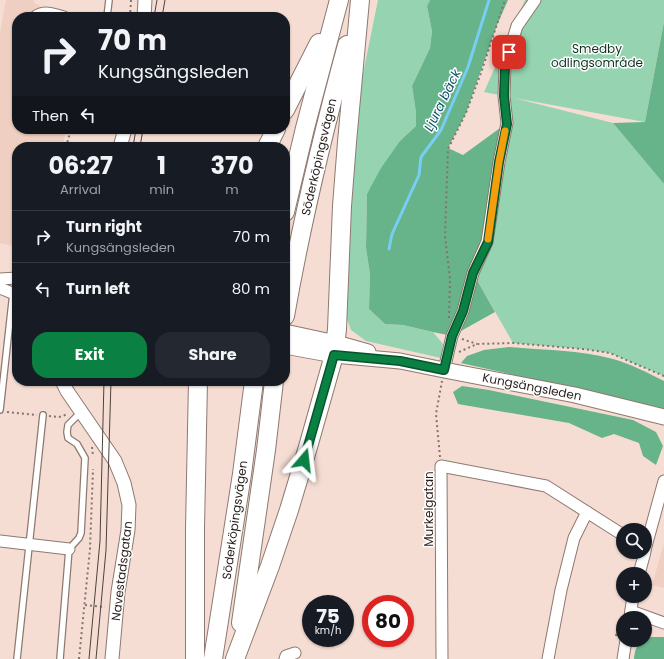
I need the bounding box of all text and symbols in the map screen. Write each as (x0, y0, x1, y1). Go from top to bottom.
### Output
text: 70 m (98, 21, 167, 60)
icon: right (32, 28, 84, 80)
pin (492, 35, 526, 69)
park label: Smedby odlingsområde (551, 40, 643, 71)
icon: arrive (498, 41, 520, 63)
text: Kungsängsleden (98, 59, 249, 84)
water label: Ljura bäck (419, 65, 466, 134)
street label: Söderköpingsvägen (297, 97, 340, 217)
icon: left (77, 104, 99, 126)
text: Then (32, 105, 69, 126)
text: 06:27 (48, 149, 113, 182)
text: 1 (157, 149, 166, 182)
text: 370 (211, 149, 254, 182)
text: Arrival (60, 180, 101, 199)
text: min (149, 180, 174, 199)
text: m (225, 180, 239, 199)
text: Turn right (66, 216, 142, 237)
icon: right (32, 226, 54, 248)
text: 70 m (233, 226, 270, 247)
text: Kungsängsleden (66, 238, 175, 257)
icon: left (32, 278, 54, 300)
text: Turn left (66, 278, 130, 299)
text: 80 m (232, 278, 270, 299)
button: Exit (32, 332, 147, 378)
button: Share (155, 332, 270, 378)
street label: Kungsängsleden (481, 369, 583, 404)
position arrow (283, 439, 325, 481)
street label: Söderköpingsvägen (218, 459, 251, 580)
street label: Murkelgatan (420, 471, 437, 547)
street label: Navestadsgatan (107, 520, 136, 622)
map controls (616, 523, 652, 647)
button: search (616, 523, 652, 559)
button: + (616, 567, 652, 603)
speed limit sign: 80 (362, 595, 414, 647)
text: 75 (316, 602, 340, 630)
button: − (616, 611, 652, 647)
text: km/h (315, 623, 341, 638)

